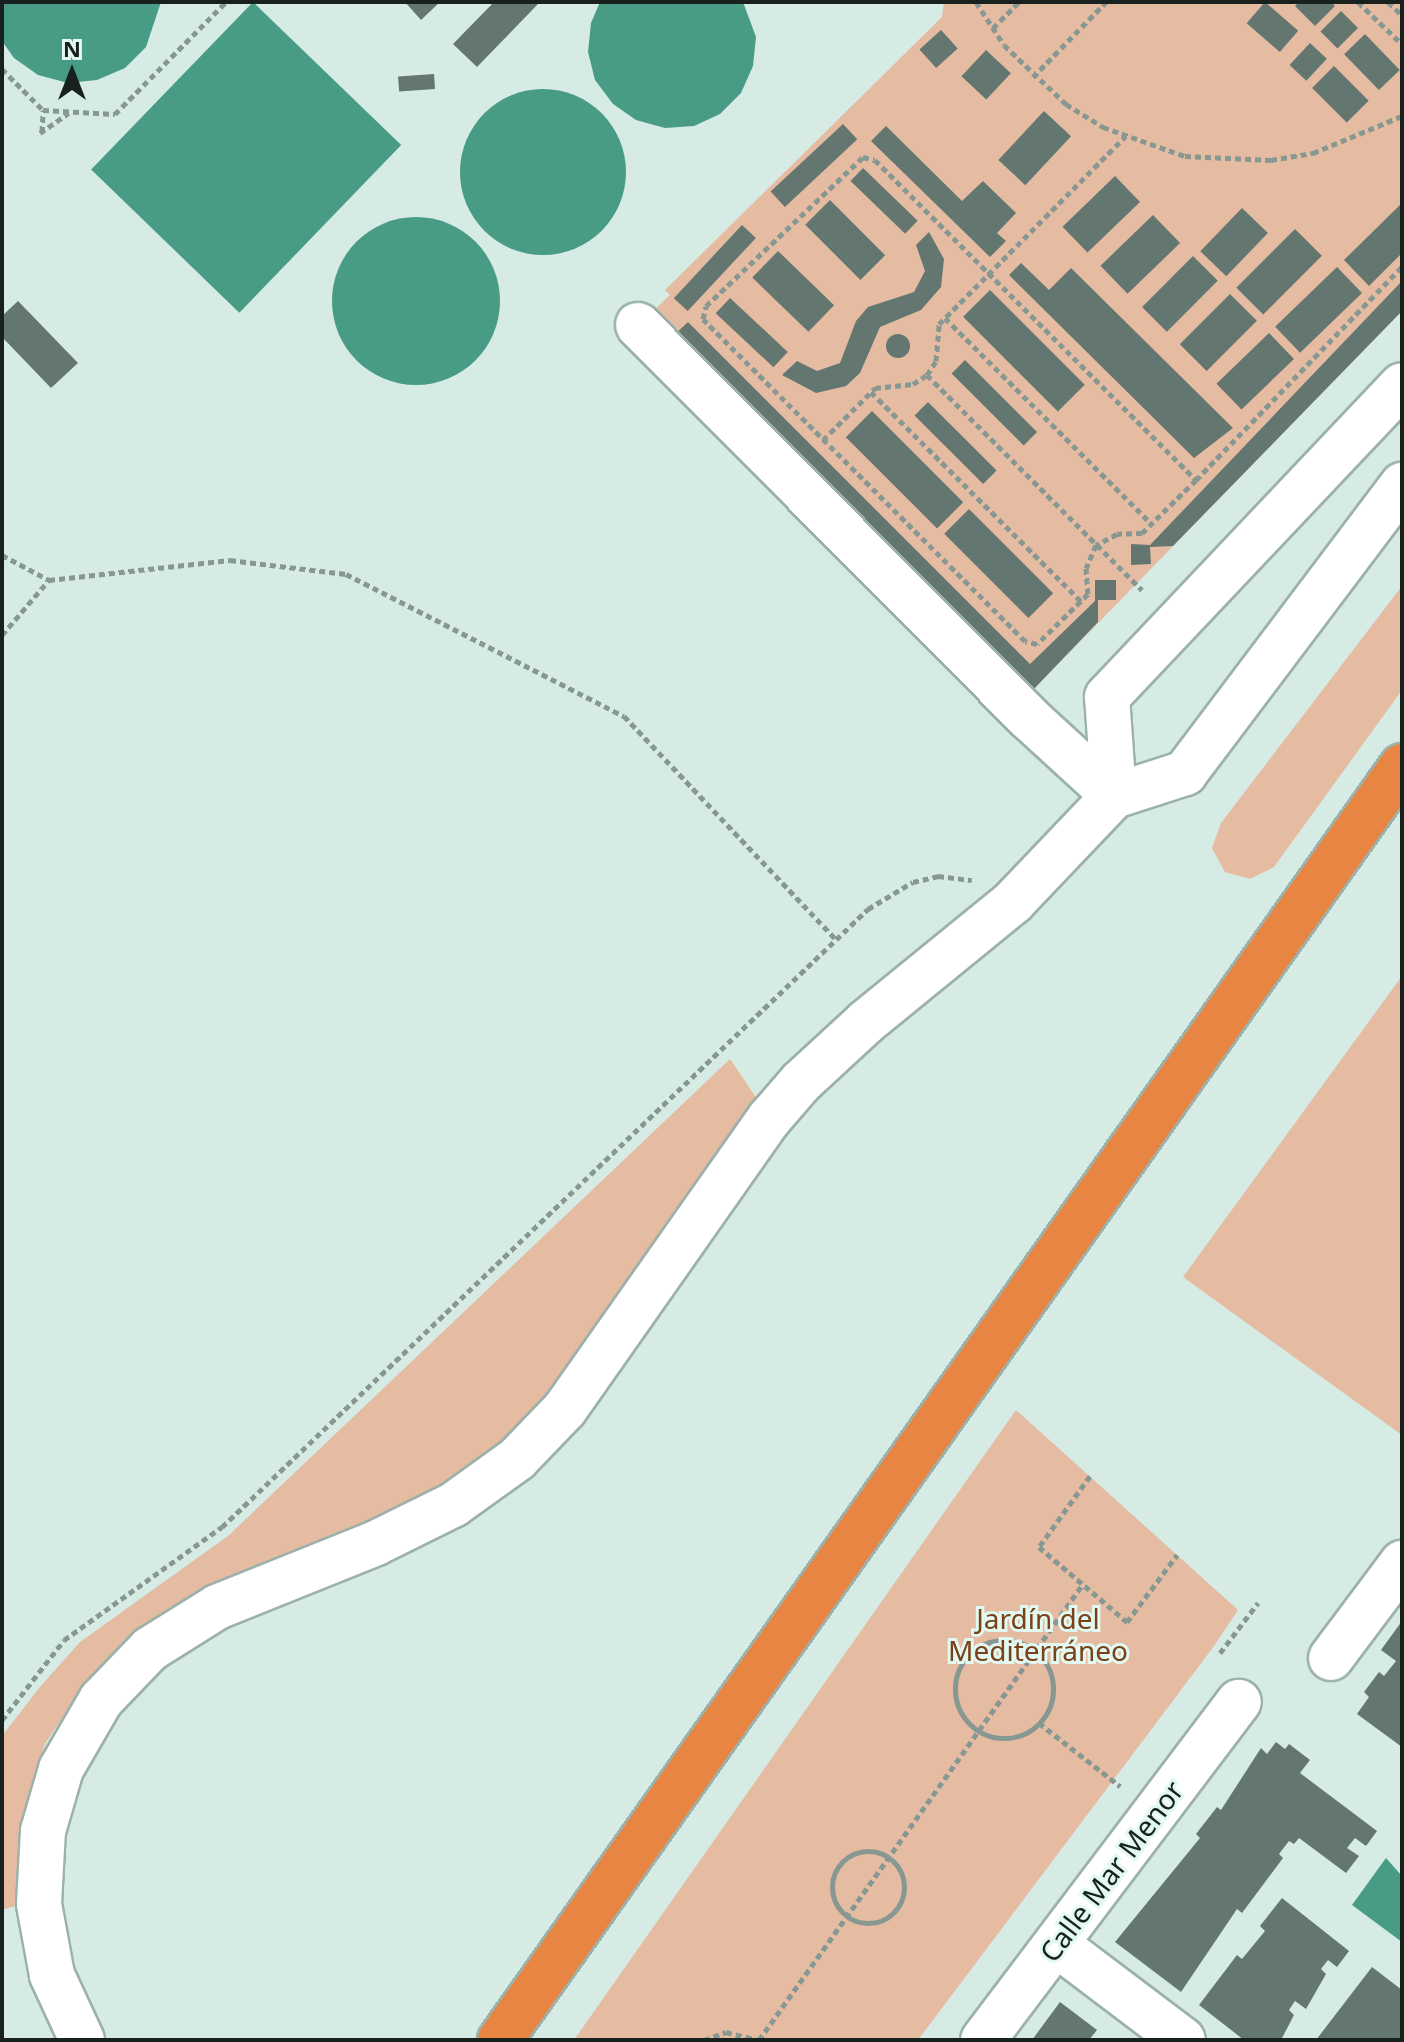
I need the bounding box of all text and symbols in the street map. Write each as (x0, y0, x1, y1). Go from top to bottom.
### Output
north arrow (32, 32, 112, 112)
text: N (63, 33, 81, 63)
park label: Jardín del Mediterráneo (948, 1601, 1128, 1667)
street label: Calle Mar Menor (1032, 1774, 1190, 1968)

